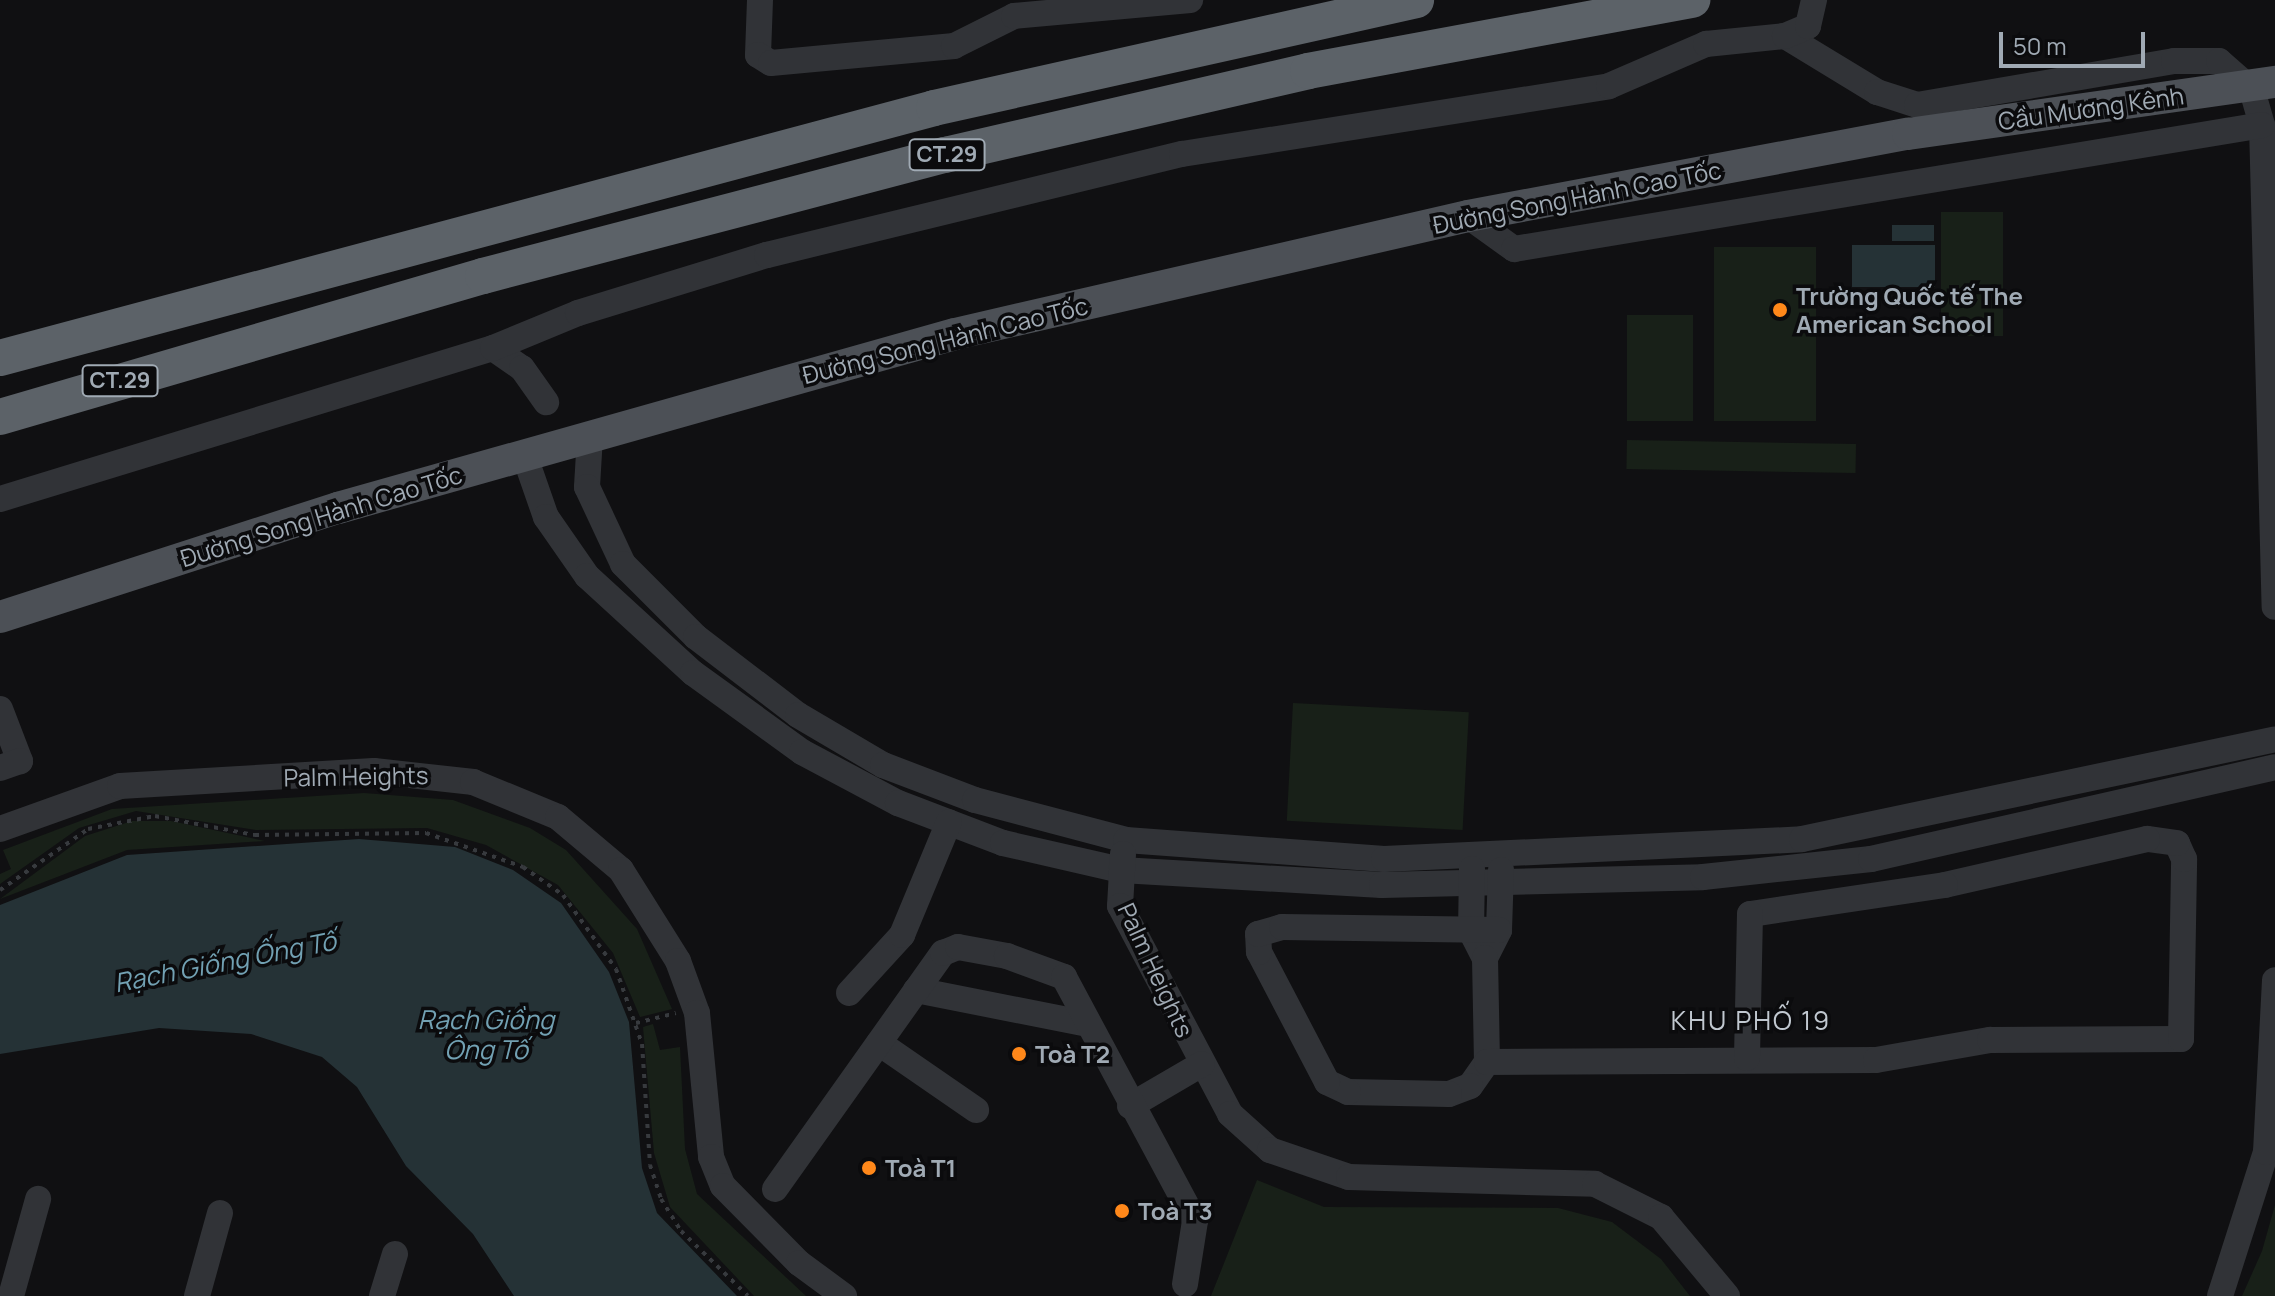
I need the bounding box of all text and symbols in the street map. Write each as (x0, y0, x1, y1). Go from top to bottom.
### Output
scale bar (2003, 16, 2149, 66)
text: 50 m (2013, 29, 2067, 62)
street label: Cầu Mương Kênh (1996, 81, 2186, 135)
road number: CT.29 (907, 137, 987, 173)
street label: Đường Song Hành Cao Tốc (1431, 155, 1723, 239)
place label: Trường Quốc tế The American School (1796, 282, 2023, 338)
street label: Đường Song Hành Cao Tốc (799, 291, 1091, 389)
marker: Trường Quốc tế The American School (1771, 301, 1789, 319)
road number: CT.29 (80, 363, 160, 399)
street label: Đường Song Hành Cao Tốc (177, 459, 465, 573)
street label: Palm Heights (283, 760, 429, 792)
street label: Palm Heights (1112, 898, 1200, 1042)
water label: Rạch Giống Ống Tố (111, 925, 339, 999)
water label: Rạch Giồng Ông Tố (418, 1004, 554, 1066)
district label: KHU PHỐ 19 (1671, 1005, 1831, 1037)
place label: Toà T2 (1035, 1040, 1110, 1068)
marker: Toà T2 (1010, 1045, 1028, 1063)
place label: Toà T1 (885, 1154, 956, 1182)
marker: Toà T1 (860, 1159, 878, 1177)
place label: Toà T3 (1138, 1197, 1213, 1225)
marker: Toà T3 (1113, 1202, 1131, 1220)

